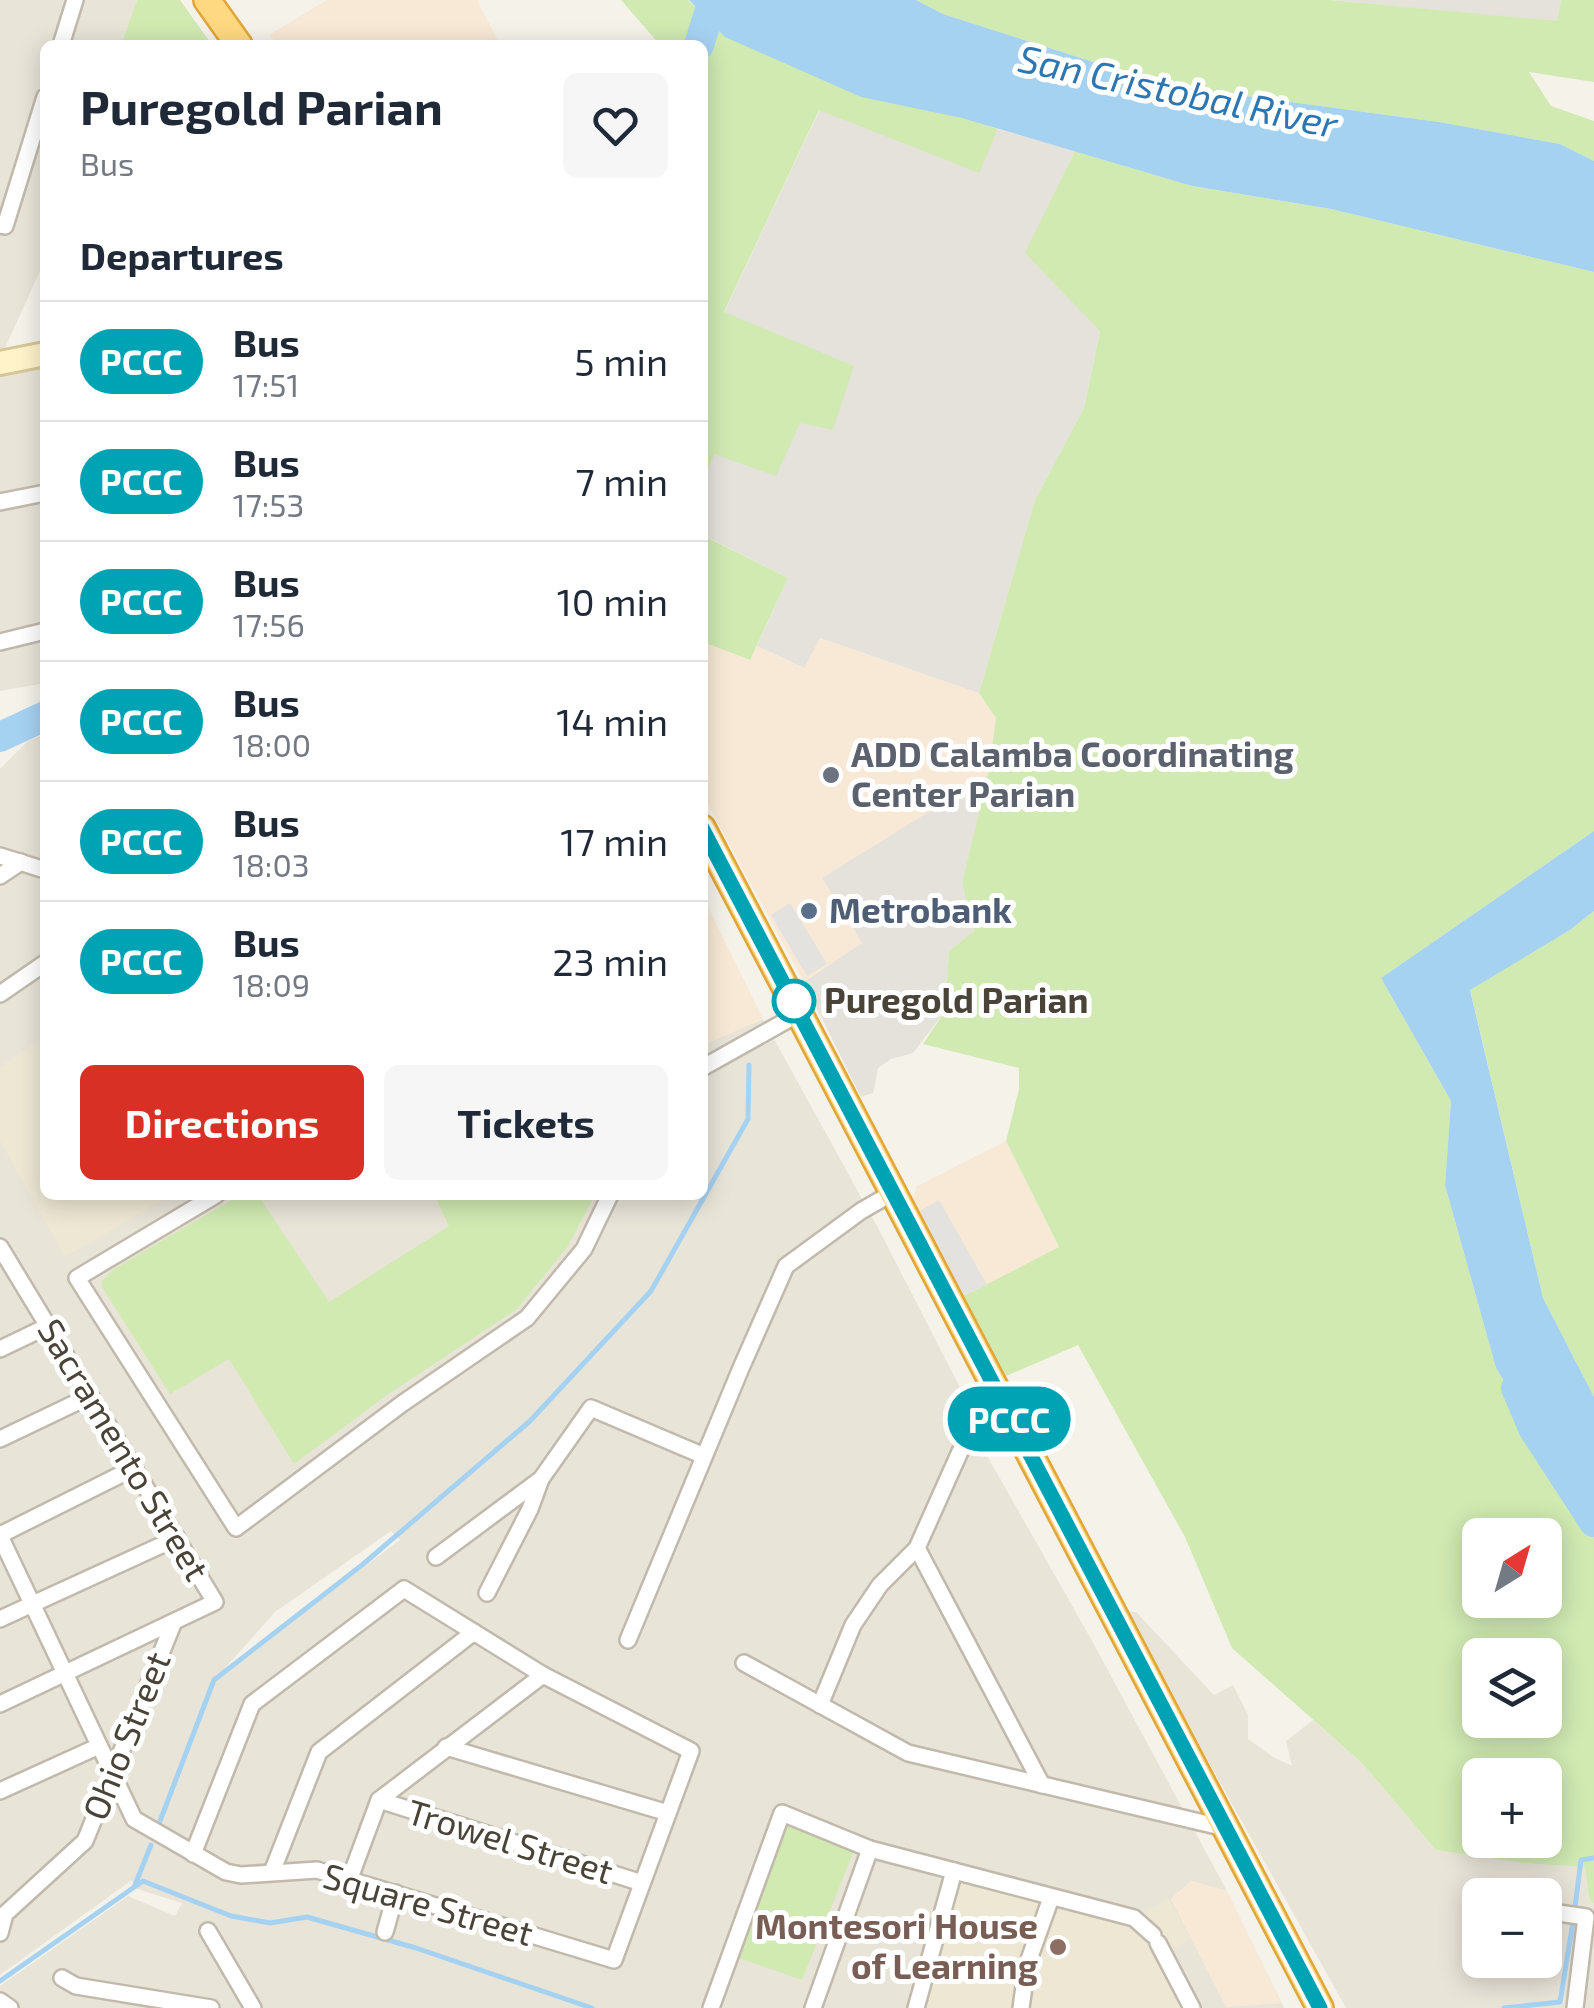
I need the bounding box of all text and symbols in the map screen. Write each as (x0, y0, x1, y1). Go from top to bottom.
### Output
water label: San Cristobal River (1015, 34, 1343, 147)
button: heart (563, 73, 668, 178)
text: Puregold Parian (80, 77, 443, 135)
text: Bus (80, 144, 134, 182)
text: Departures (80, 232, 284, 278)
text: Bus (233, 319, 300, 365)
text: 5 min (574, 338, 668, 384)
text: PCCC (100, 340, 183, 382)
text: 17:51 (233, 365, 299, 403)
text: Bus (233, 439, 300, 485)
text: 7 min (575, 458, 668, 504)
text: PCCC (100, 460, 183, 502)
text: 17:53 (233, 485, 304, 523)
text: Bus (233, 559, 300, 605)
text: 10 min (557, 578, 668, 624)
text: PCCC (100, 580, 183, 622)
text: 17:56 (233, 605, 305, 643)
text: Bus (233, 679, 300, 725)
text: 14 min (556, 698, 668, 744)
text: PCCC (100, 700, 183, 742)
text: 18:00 (233, 725, 311, 763)
place label: ADD Calamba Coordinating Center Parian (851, 732, 1294, 814)
marker: ADD Calamba Coordinating Center Parian (820, 764, 842, 786)
text: Bus (233, 799, 300, 845)
text: 17 min (560, 818, 668, 864)
text: PCCC (100, 820, 183, 862)
text: 18:03 (233, 845, 309, 883)
place label: Metrobank (829, 888, 1012, 930)
marker: Metrobank (798, 900, 820, 922)
text: Bus (233, 919, 300, 965)
text: 23 min (552, 938, 668, 984)
text: PCCC (100, 940, 183, 982)
text: 18:09 (233, 965, 310, 1003)
place label: Puregold Parian (824, 978, 1089, 1020)
marker: Puregold Parian (773, 980, 815, 1022)
button: Directions (80, 1065, 364, 1180)
button: Tickets (384, 1065, 668, 1180)
street label: Sacramento Street (30, 1311, 219, 1587)
line badge: PCCC (939, 1386, 1079, 1452)
text: PCCC (968, 1398, 1050, 1440)
north arrow (1462, 1518, 1562, 1618)
map controls (1462, 1518, 1562, 1978)
button: layers (1462, 1638, 1562, 1738)
street label: Ohio Street (72, 1645, 178, 1825)
button: + (1462, 1758, 1562, 1858)
street label: Trowel Street (403, 1789, 618, 1891)
street label: Square Street (319, 1853, 538, 1953)
button: − (1462, 1878, 1562, 1978)
place label: Montesori House of Learning (755, 1904, 1038, 1986)
marker: Montesori House of Learning (1047, 1936, 1069, 1958)

